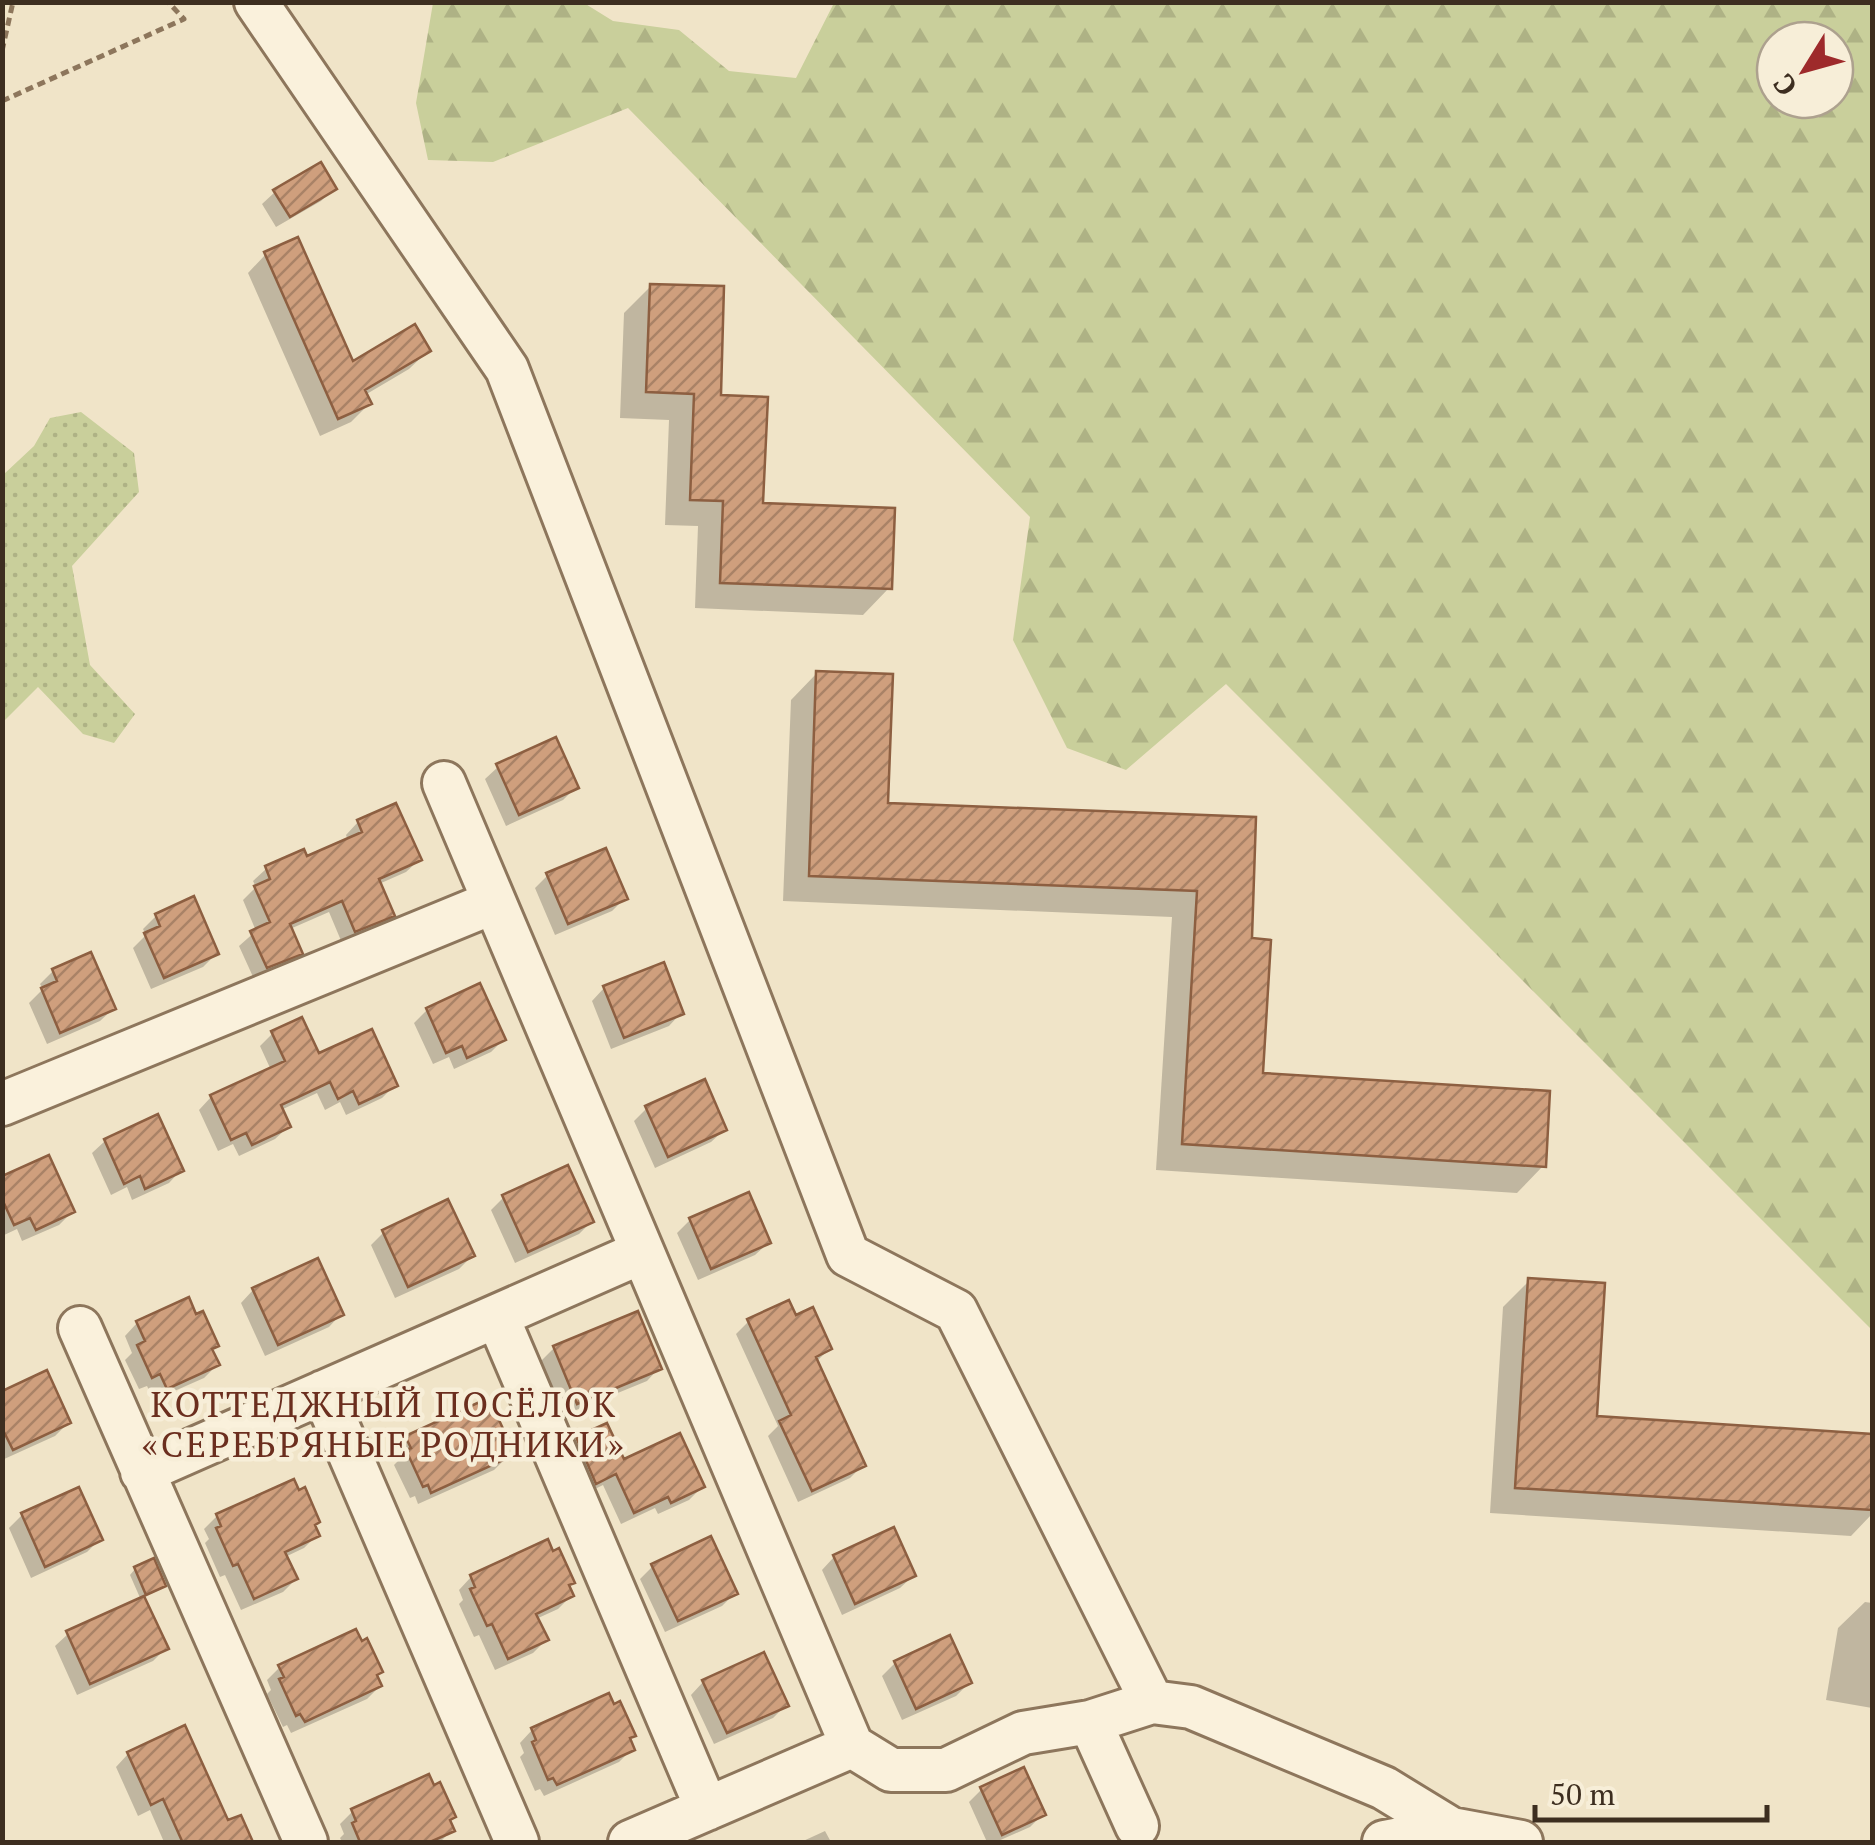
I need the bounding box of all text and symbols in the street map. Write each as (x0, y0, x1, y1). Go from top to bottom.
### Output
north arrow (1755, 20, 1855, 120)
text: С (1764, 67, 1805, 104)
district label: КОТТЕДЖНЫЙ ПОСЁЛОК «СЕРЕБРЯНЫЕ РОДНИКИ» (142, 1381, 626, 1467)
scale bar (1535, 1760, 1768, 1822)
text: 50 m (1550, 1774, 1615, 1814)

